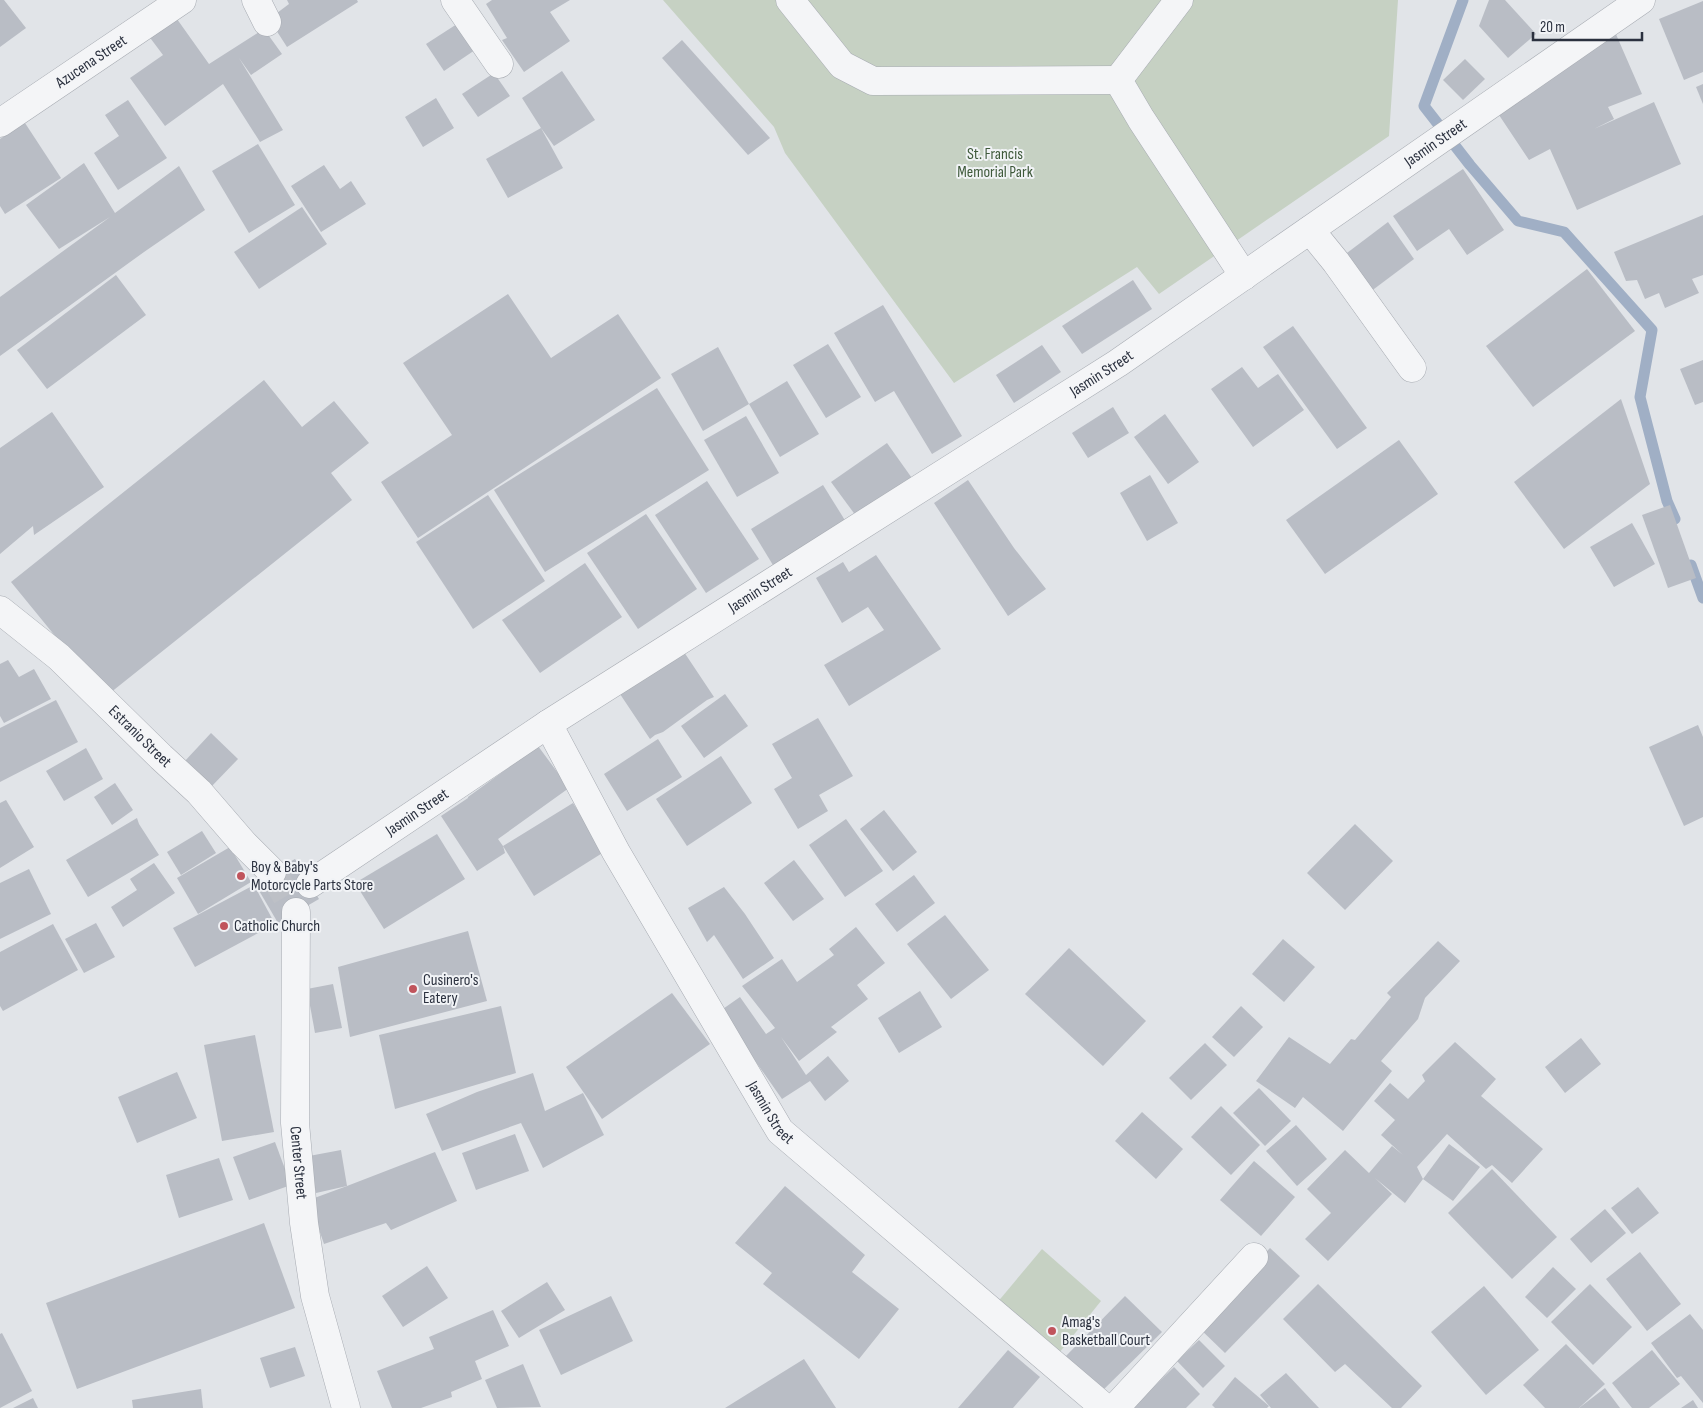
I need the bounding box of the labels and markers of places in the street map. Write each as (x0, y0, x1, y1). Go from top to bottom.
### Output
place label: Boy & Baby's Motorcycle Parts Store (251, 858, 373, 895)
marker: Boy & Baby's Motorcycle Parts Store (235, 870, 247, 882)
place label: Catholic Church (234, 917, 320, 936)
marker: Catholic Church (218, 920, 230, 932)
place label: Cusinero's Eatery (423, 971, 479, 1008)
marker: Cusinero's Eatery (407, 983, 419, 995)
place label: Amag's Basketball Court (1061, 1313, 1150, 1350)
marker: Amag's Basketball Court (1046, 1325, 1058, 1337)

